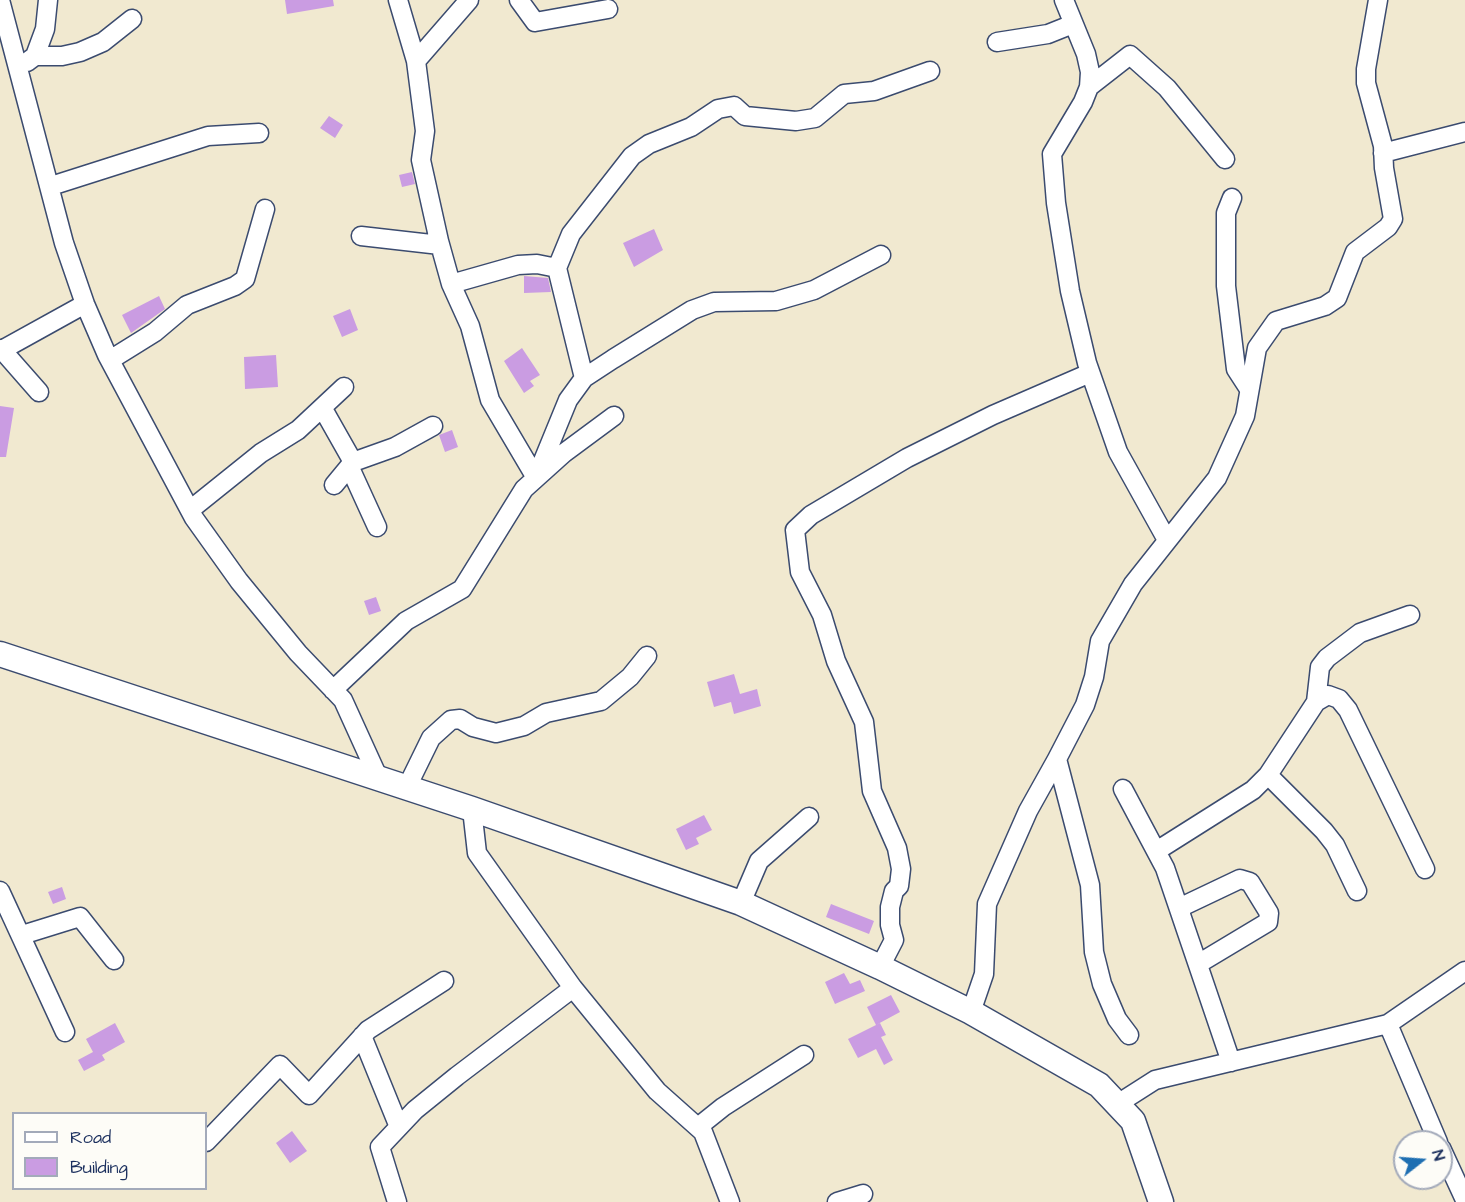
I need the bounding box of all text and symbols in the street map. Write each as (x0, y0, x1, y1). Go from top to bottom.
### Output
legend (12, 1112, 207, 1190)
text: Road (70, 1125, 111, 1150)
north arrow (1393, 1130, 1453, 1190)
text: N (1426, 1147, 1450, 1163)
text: Building (70, 1155, 128, 1180)

